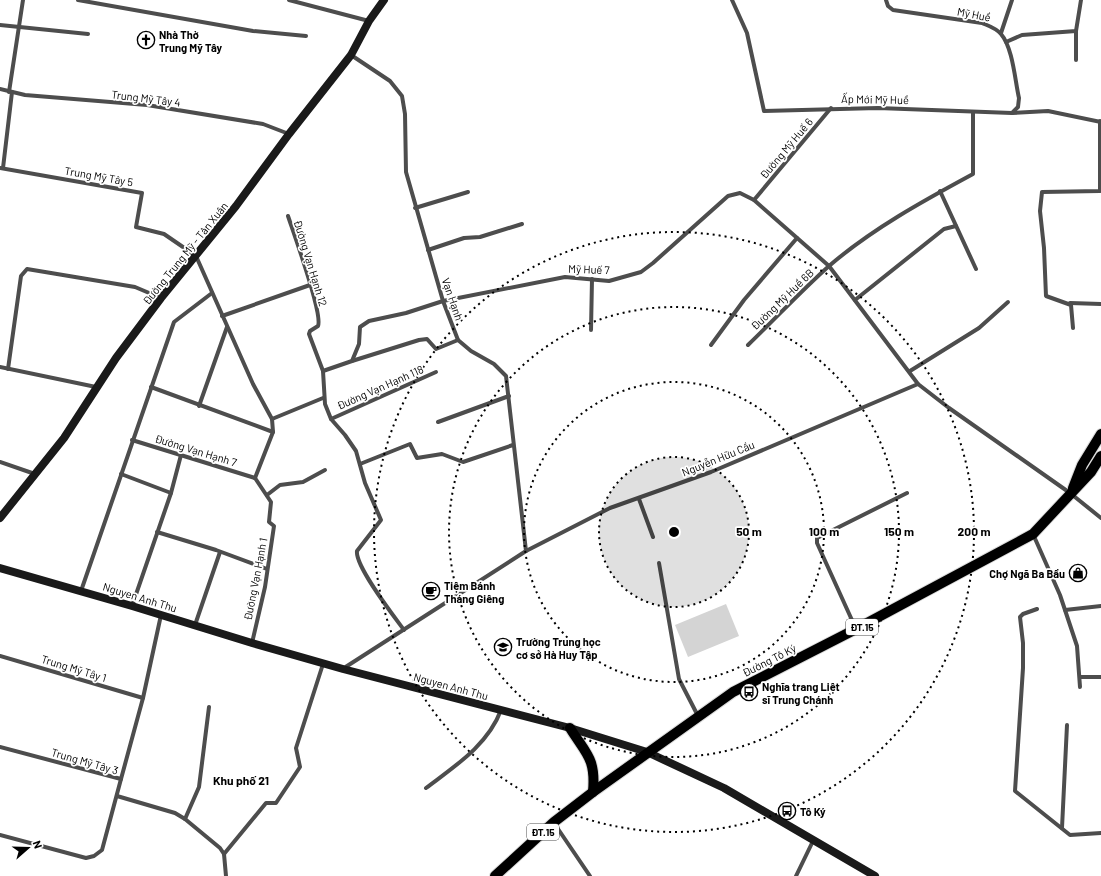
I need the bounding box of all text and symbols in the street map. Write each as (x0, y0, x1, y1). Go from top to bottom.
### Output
street label: Mỹ Huề (956, 4, 992, 24)
place label: Nhà Thờ Trung Mỹ Tây (159, 28, 223, 54)
church icon: Nhà Thờ Trung Mỹ Tây (136, 30, 156, 50)
street label: Trung Mỹ Tây 4 (111, 87, 181, 109)
street label: Ấp Mới Mỹ Huề (841, 91, 909, 106)
street label: Đường Mỹ Huế 6 (757, 115, 815, 181)
street label: Trung Mỹ Tây 5 (64, 164, 135, 188)
street label: Đường Trung Mỹ - Tân Xuân (140, 199, 230, 307)
street label: Đường Vạn Hạnh 12 (292, 218, 330, 308)
street label: Mỹ Huế 7 (568, 262, 610, 276)
street label: Đường Mỹ Huề 6B (748, 266, 816, 332)
street label: Vạn Hạnh (440, 276, 466, 322)
street label: Đường Vạn Hạnh 118 (335, 362, 425, 412)
street label: Đường Vạn Hạnh 7 (153, 431, 239, 469)
street label: Nguyễn Hữu Cầu (680, 437, 756, 479)
text: 50 m (736, 524, 762, 538)
text: 100 m (809, 524, 839, 538)
text: 150 m (884, 524, 914, 538)
text: 200 m (958, 524, 990, 538)
centre of rings (667, 525, 681, 539)
street label: Đường Vạn Hạnh 1 (241, 537, 269, 621)
shop icon: Chợ Ngã Ba Bầu (1068, 563, 1088, 583)
place label: Chợ Ngã Ba Bầu (989, 567, 1065, 580)
place label: Tiệm Bánh Tháng Giêng (444, 579, 504, 605)
street label: Nguyen Anh Thu (101, 580, 179, 614)
cafe icon: Tiệm Bánh Tháng Giêng (421, 581, 441, 601)
road number: ĐT.15 (846, 619, 878, 635)
place label: Trường Trung học cơ sở Hà Huy Tập (516, 635, 601, 661)
school or university icon: Trường Trung học cơ sở Hà Huy Tập (493, 637, 513, 657)
street label: Đường Tô Ký (740, 641, 798, 679)
street label: Trung Mỹ Tây 1 (40, 652, 108, 684)
street label: Nguyen Anh Thu (412, 670, 490, 702)
place label: Nghĩa trang Liệt sĩ Trung Chánh (762, 680, 840, 706)
bus stop icon: Nghĩa trang Liệt sĩ Trung Chánh (739, 682, 759, 702)
street label: Trung Mỹ Tây 3 (50, 745, 120, 777)
district label: Khu phố 21 (213, 773, 269, 787)
bus stop icon: Tô Ký (777, 801, 797, 821)
place label: Tô Ký (800, 805, 826, 818)
road number: ĐT.15 (527, 824, 559, 840)
north arrow (8, 828, 48, 868)
text: N (31, 839, 45, 850)

